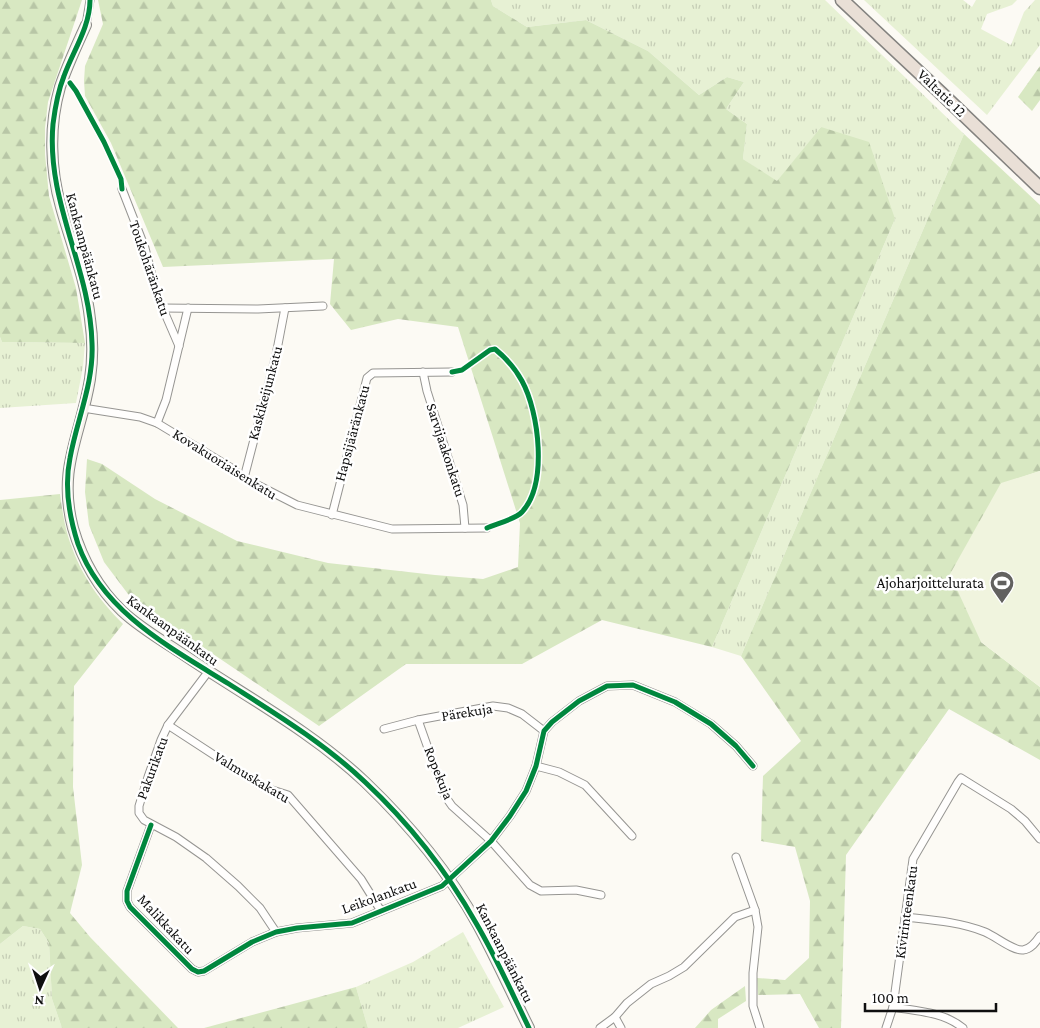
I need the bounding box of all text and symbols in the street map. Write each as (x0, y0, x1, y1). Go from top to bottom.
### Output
street label: Valtatie 12 (914, 66, 970, 120)
street label: Kankaanpäänkatu (62, 191, 107, 301)
street label: Toukohäränkatu (126, 218, 174, 318)
street label: Kaskikeijunkatu (245, 344, 286, 442)
street label: Hapsijääränkatu (331, 383, 374, 483)
street label: Sarvijaakonkatu (422, 401, 469, 499)
street label: Kovakuoriaisenkatu (170, 425, 280, 503)
sports icon: Ajoharjoittelurata (989, 570, 1015, 604)
place label: Ajoharjoittelurata (877, 575, 984, 592)
street label: Kankaanpäänkatu (124, 591, 222, 669)
street label: Pärekuja (440, 700, 494, 725)
street label: Pakurikatu (133, 734, 171, 802)
street label: Ropekuja (420, 744, 457, 802)
street label: Valmuskakatu (211, 748, 293, 806)
street label: Kivirinteenkatu (892, 864, 920, 960)
street label: Leikolankatu (339, 875, 419, 917)
street label: Malikkakatu (134, 891, 198, 957)
street label: Kankaanpäänkatu (472, 901, 537, 1006)
north arrow (15, 963, 65, 1013)
scale bar (865, 980, 996, 1012)
text: 100 m (872, 990, 909, 1006)
text: N (34, 993, 45, 1009)

